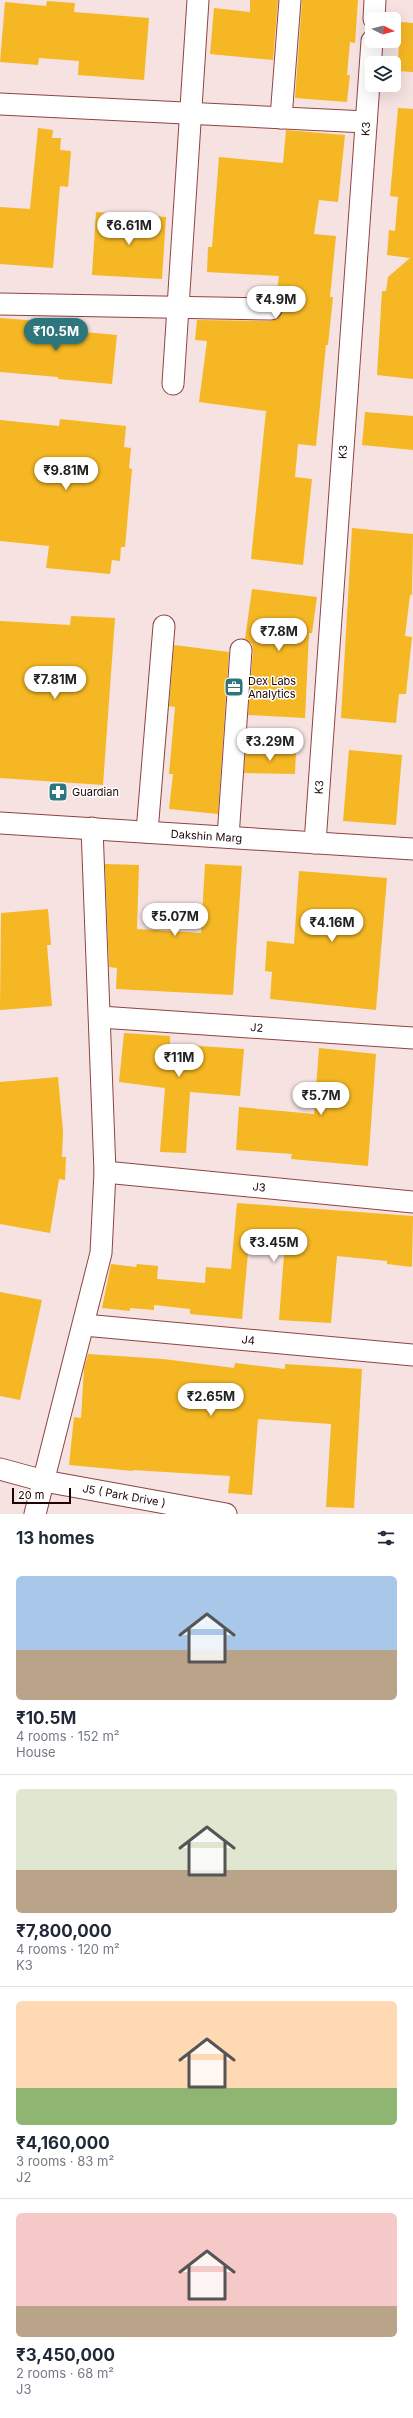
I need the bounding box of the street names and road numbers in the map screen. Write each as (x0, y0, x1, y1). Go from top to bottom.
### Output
street label: K3 (358, 121, 373, 136)
street label: K3 (335, 444, 350, 460)
street label: K3 (311, 779, 326, 795)
street label: Dakshin Marg (170, 827, 243, 845)
street label: J2 (250, 1020, 264, 1035)
street label: J3 (252, 1179, 267, 1195)
street label: J4 (241, 1332, 256, 1348)
street label: J5 ( Park Drive ) (81, 1481, 167, 1510)

